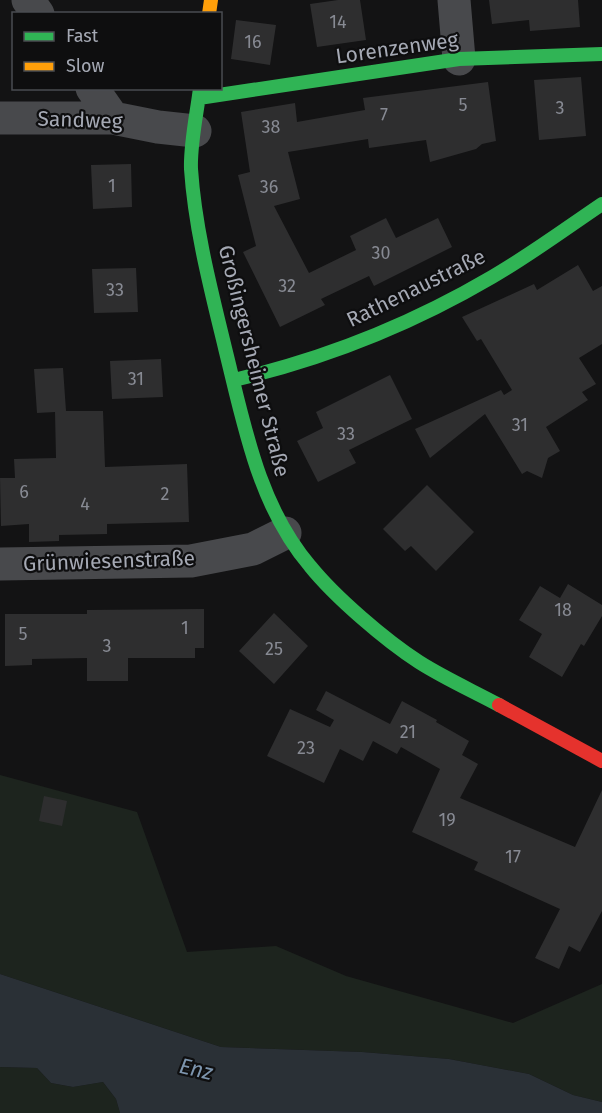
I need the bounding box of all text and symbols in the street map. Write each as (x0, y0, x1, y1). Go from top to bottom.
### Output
house number: 14 (329, 11, 347, 33)
legend (12, 12, 222, 90)
text: Fast (66, 25, 99, 47)
street label: Lorenzenweg (334, 27, 460, 69)
house number: 16 (244, 31, 262, 53)
text: Slow (66, 55, 105, 77)
house number: 5 (458, 94, 468, 116)
house number: 3 (556, 97, 564, 119)
house number: 7 (380, 104, 388, 126)
street label: Sandweg (37, 106, 123, 134)
house number: 38 (262, 116, 281, 138)
house number: 1 (108, 175, 116, 197)
house number: 36 (260, 176, 278, 198)
street label: Großingersheimer Straße (213, 242, 295, 480)
house number: 30 (371, 242, 391, 264)
street label: Rathenaustraße (342, 243, 490, 333)
house number: 32 (278, 275, 296, 297)
house number: 33 (106, 279, 124, 301)
house number: 31 (128, 368, 144, 390)
house number: 31 (512, 414, 528, 436)
house number: 33 (337, 423, 355, 445)
house number: 6 (19, 481, 29, 503)
house number: 2 (161, 483, 170, 505)
house number: 4 (80, 493, 90, 515)
street label: Grünwiesenstraße (23, 545, 195, 577)
house number: 18 (554, 599, 572, 621)
house number: 1 (181, 617, 189, 639)
house number: 5 (18, 623, 28, 645)
house number: 3 (103, 635, 111, 657)
house number: 25 (265, 638, 283, 660)
house number: 21 (400, 721, 416, 743)
house number: 23 (297, 737, 315, 759)
house number: 19 (438, 809, 456, 831)
house number: 17 (505, 846, 521, 868)
water label: Enz (177, 1052, 216, 1086)

